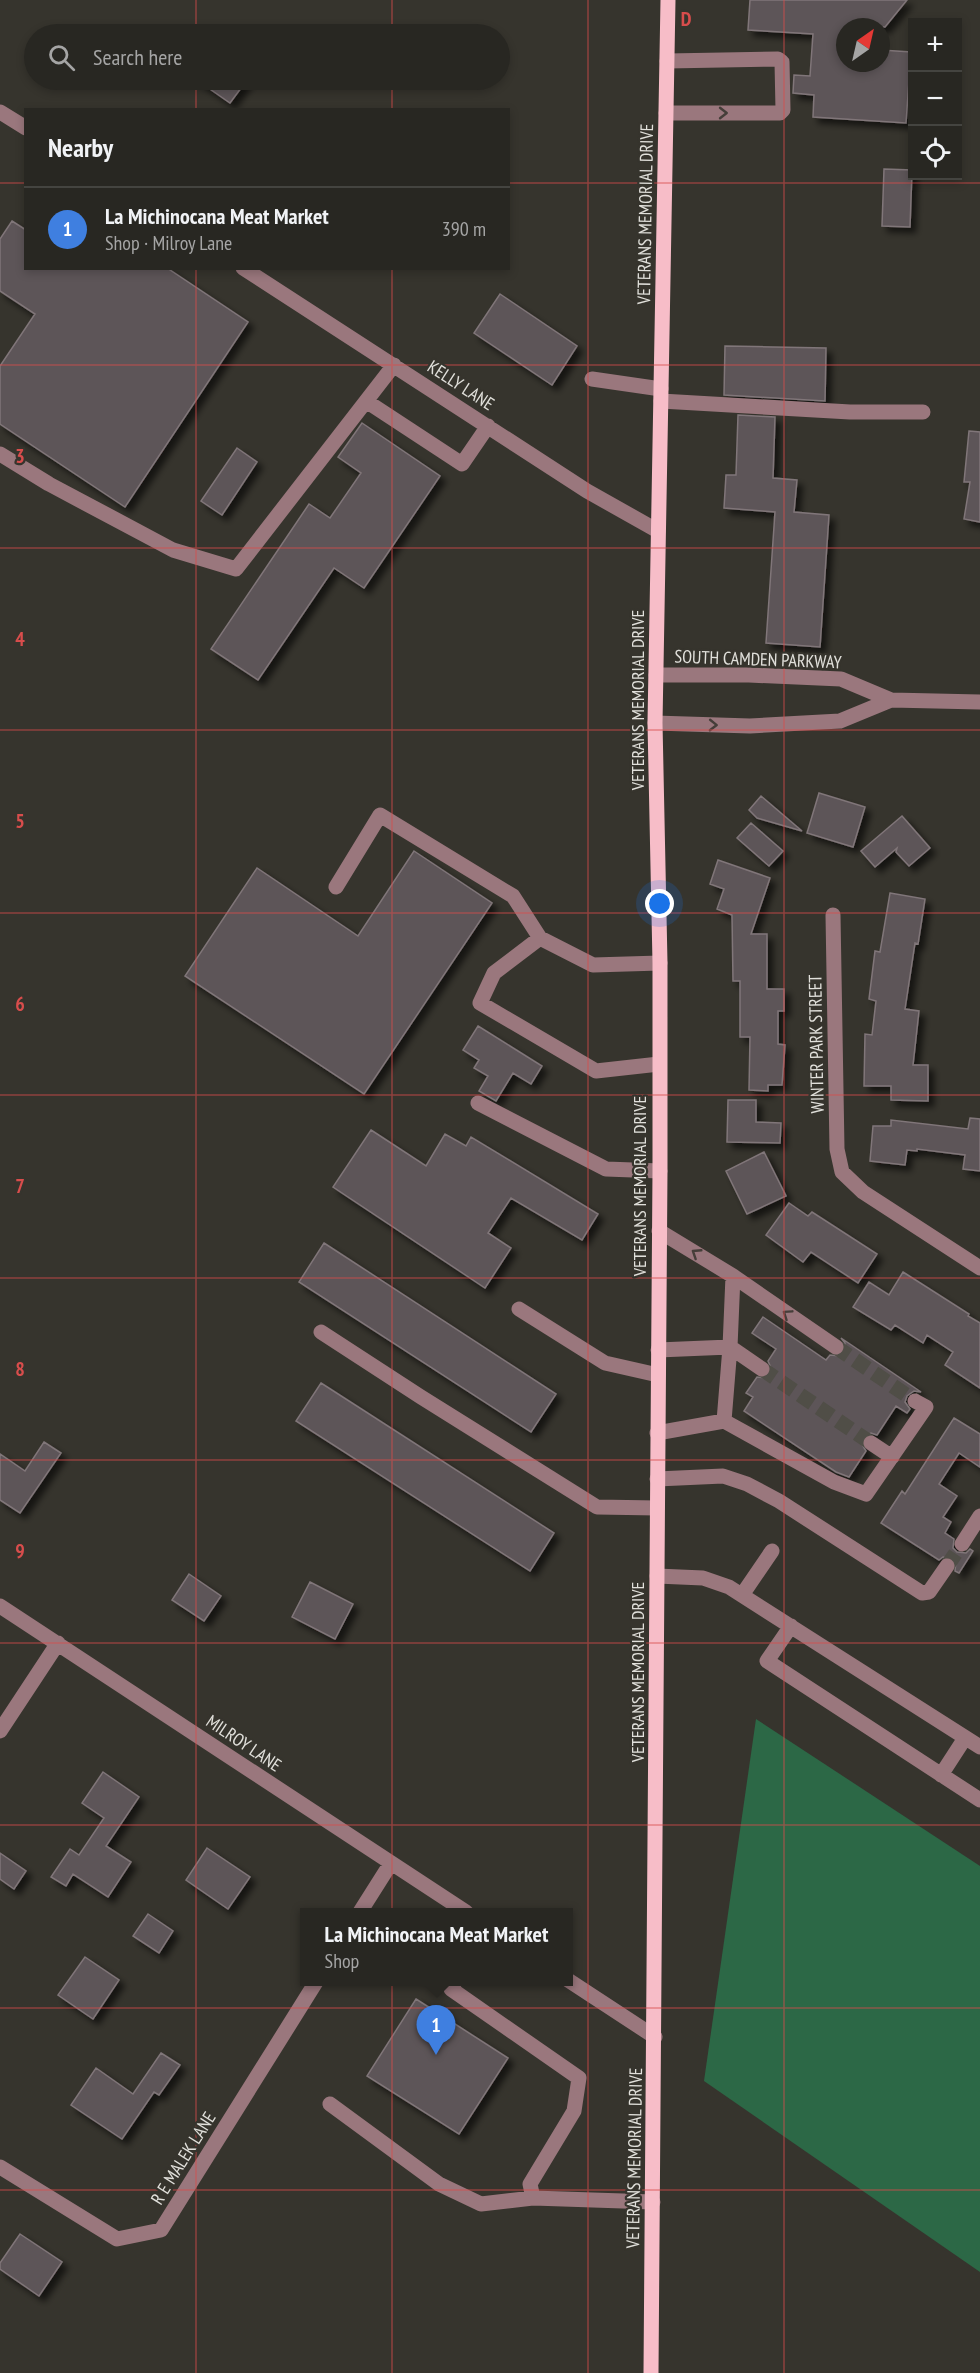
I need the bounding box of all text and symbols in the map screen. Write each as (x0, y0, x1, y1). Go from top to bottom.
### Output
text: D (681, 6, 692, 32)
north arrow (836, 18, 890, 72)
map controls (908, 18, 962, 180)
button: + (908, 18, 962, 72)
search box (24, 24, 510, 90)
icon: search (45, 41, 78, 74)
text: Search here (93, 43, 182, 71)
button: − (908, 72, 962, 126)
one-way arrow (719, 107, 728, 119)
street label: VETERANS MEMORIAL DRIVE (632, 123, 658, 306)
button: locate (908, 126, 962, 180)
text: Nearby (48, 131, 113, 164)
text: La Michinocana Meat Market (105, 202, 329, 230)
text: 1 (63, 216, 72, 242)
text: 390 m (442, 216, 486, 242)
text: Shop · Milroy Lane (105, 230, 232, 256)
street label: KELLY LANE (423, 355, 499, 415)
text: 3 (15, 443, 25, 469)
street label: VETERANS MEMORIAL DRIVE (626, 610, 649, 791)
text: 4 (15, 626, 25, 652)
street label: SOUTH CAMDEN PARKWAY (674, 645, 843, 673)
one-way arrow (709, 718, 718, 731)
text: 5 (15, 808, 25, 834)
your location (645, 889, 674, 918)
street label: WINTER PARK STREET (803, 974, 829, 1114)
text: 6 (15, 991, 25, 1017)
street label: VETERANS MEMORIAL DRIVE (628, 1096, 651, 1277)
text: 7 (15, 1173, 25, 1199)
one-way arrow (692, 1249, 703, 1260)
one-way arrow (783, 1310, 794, 1321)
text: 8 (15, 1356, 25, 1382)
text: 9 (15, 1538, 25, 1564)
street label: VETERANS MEMORIAL DRIVE (626, 1582, 649, 1763)
street label: MILROY LANE (202, 1710, 286, 1776)
popup (300, 1908, 573, 1986)
text: La Michinocana Meat Market (325, 1920, 548, 1948)
text: Shop (325, 1948, 359, 1974)
pin: 1 (416, 2006, 456, 2055)
street label: VETERANS MEMORIAL DRIVE (621, 2067, 647, 2250)
street label: R E MALEK LANE (145, 2107, 221, 2209)

